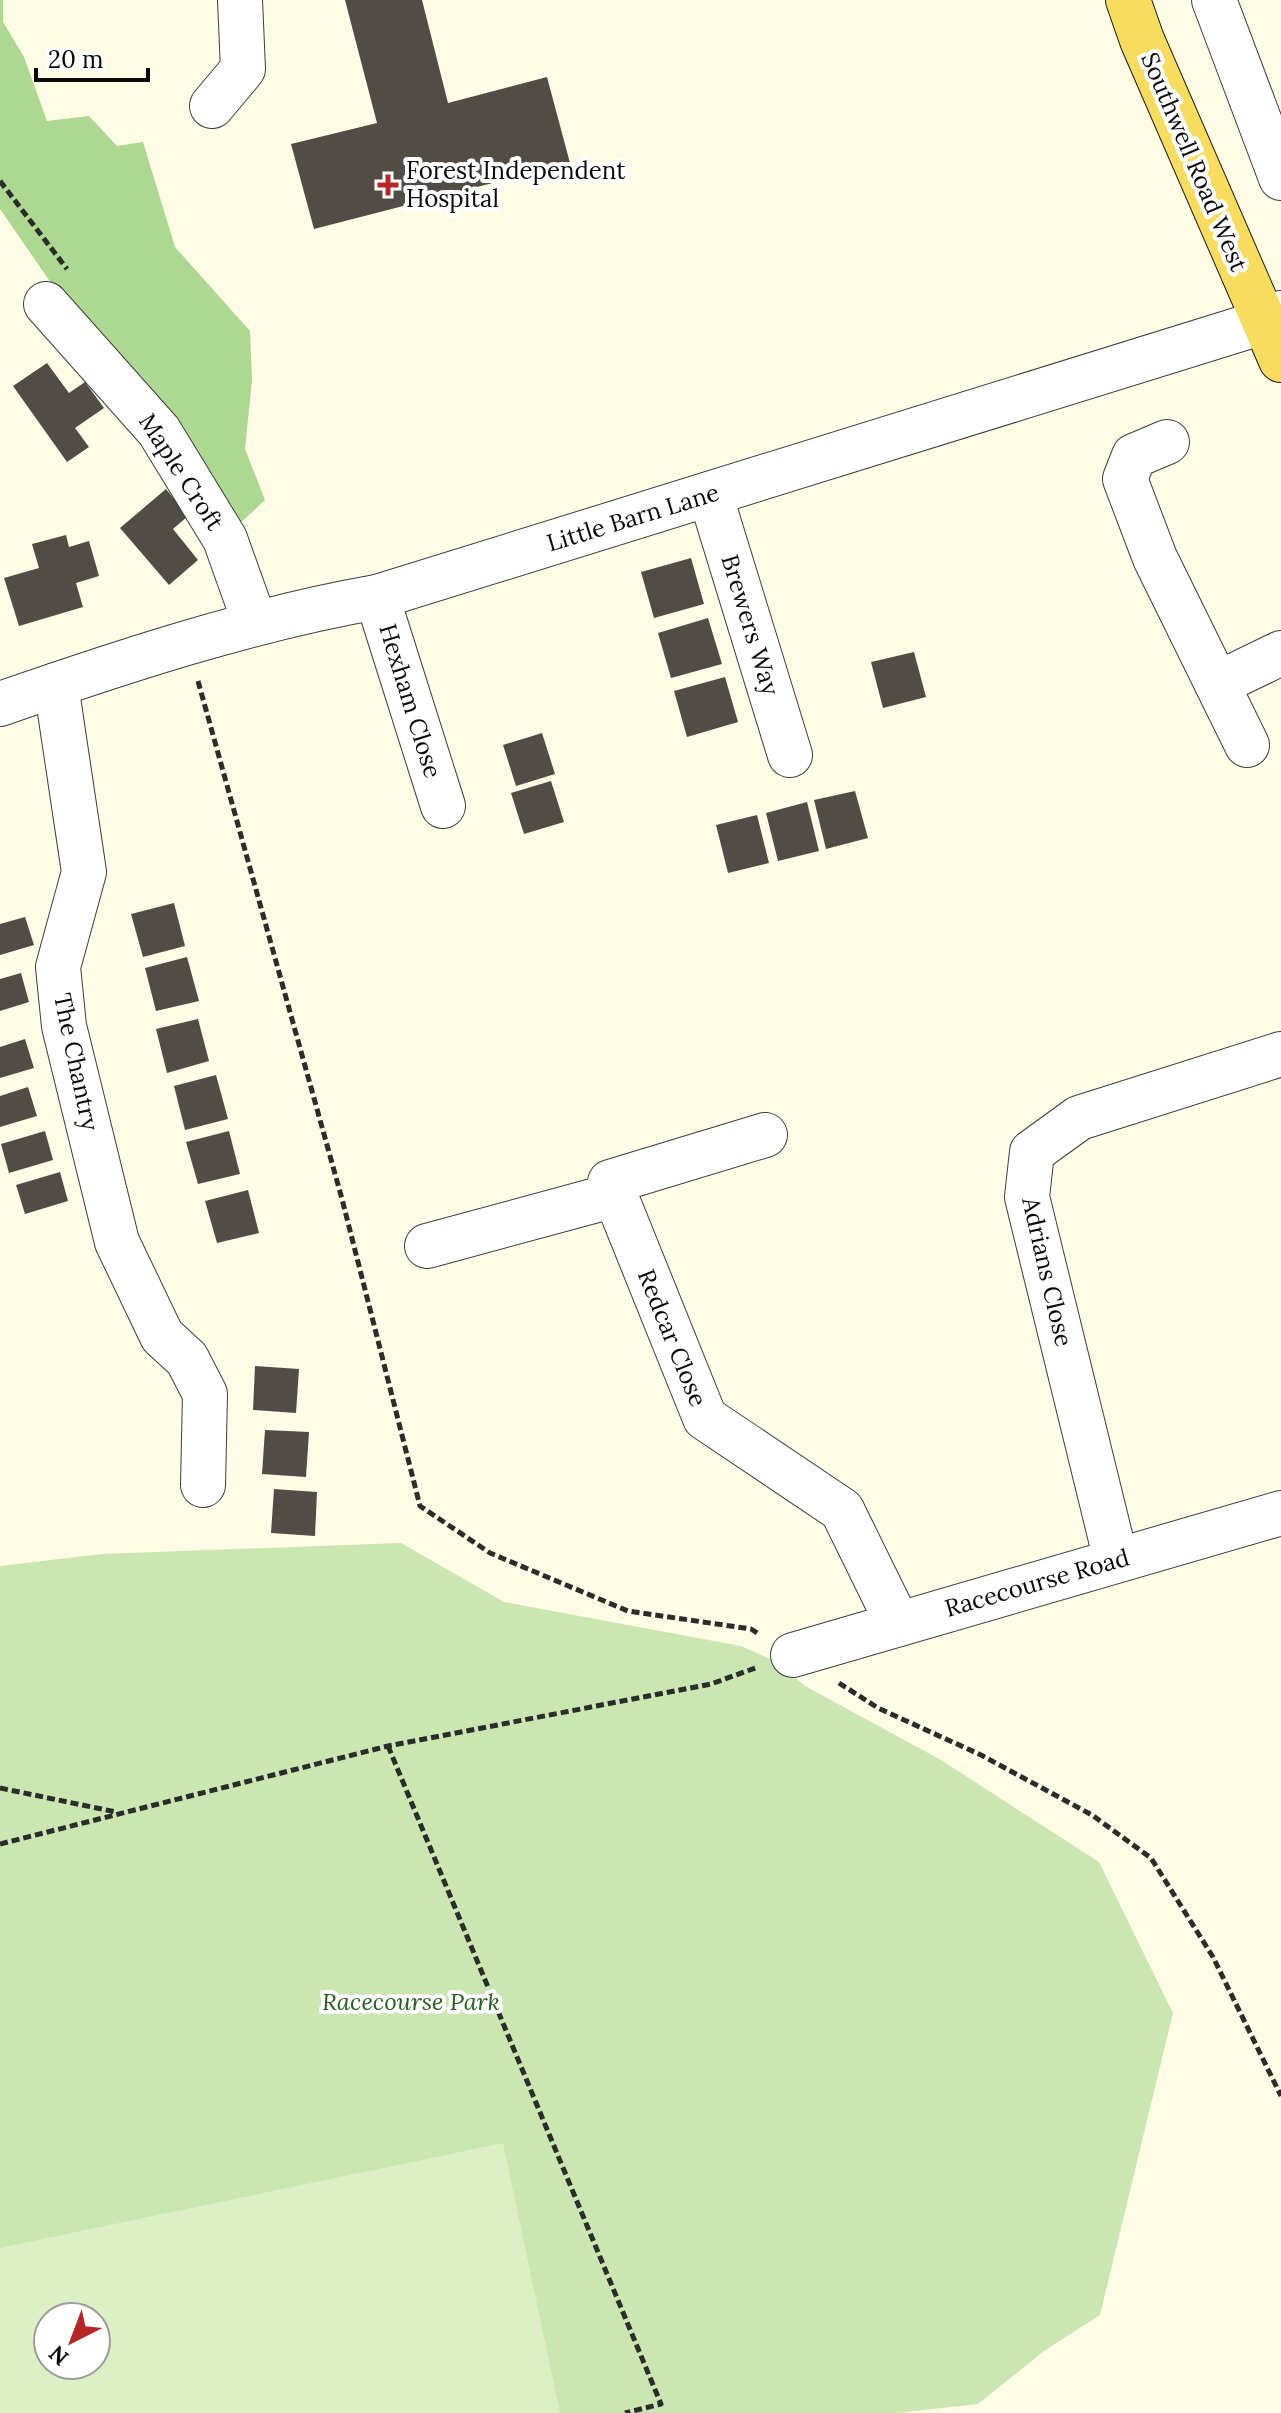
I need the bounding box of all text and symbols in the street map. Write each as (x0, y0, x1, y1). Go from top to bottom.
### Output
scale bar (36, 32, 148, 82)
text: 20 m (48, 44, 104, 75)
street label: Southwell Road West (1134, 48, 1255, 277)
place label: Forest Independent Hospital (406, 155, 626, 214)
marker: Forest Independent Hospital (377, 174, 399, 196)
street label: Maple Croft (132, 407, 231, 537)
street label: Little Barn Lane (543, 477, 723, 558)
street label: Brewers Way (714, 551, 787, 699)
street label: Hexham Close (372, 620, 449, 782)
street label: The Chantry (47, 990, 106, 1134)
street label: Adrians Close (1015, 1193, 1080, 1350)
street label: Redcar Close (631, 1265, 714, 1411)
street label: Racecourse Road (941, 1541, 1133, 1624)
park label: Racecourse Park (322, 1986, 500, 2017)
north arrow (32, 2301, 112, 2381)
text: N (43, 2340, 74, 2372)

